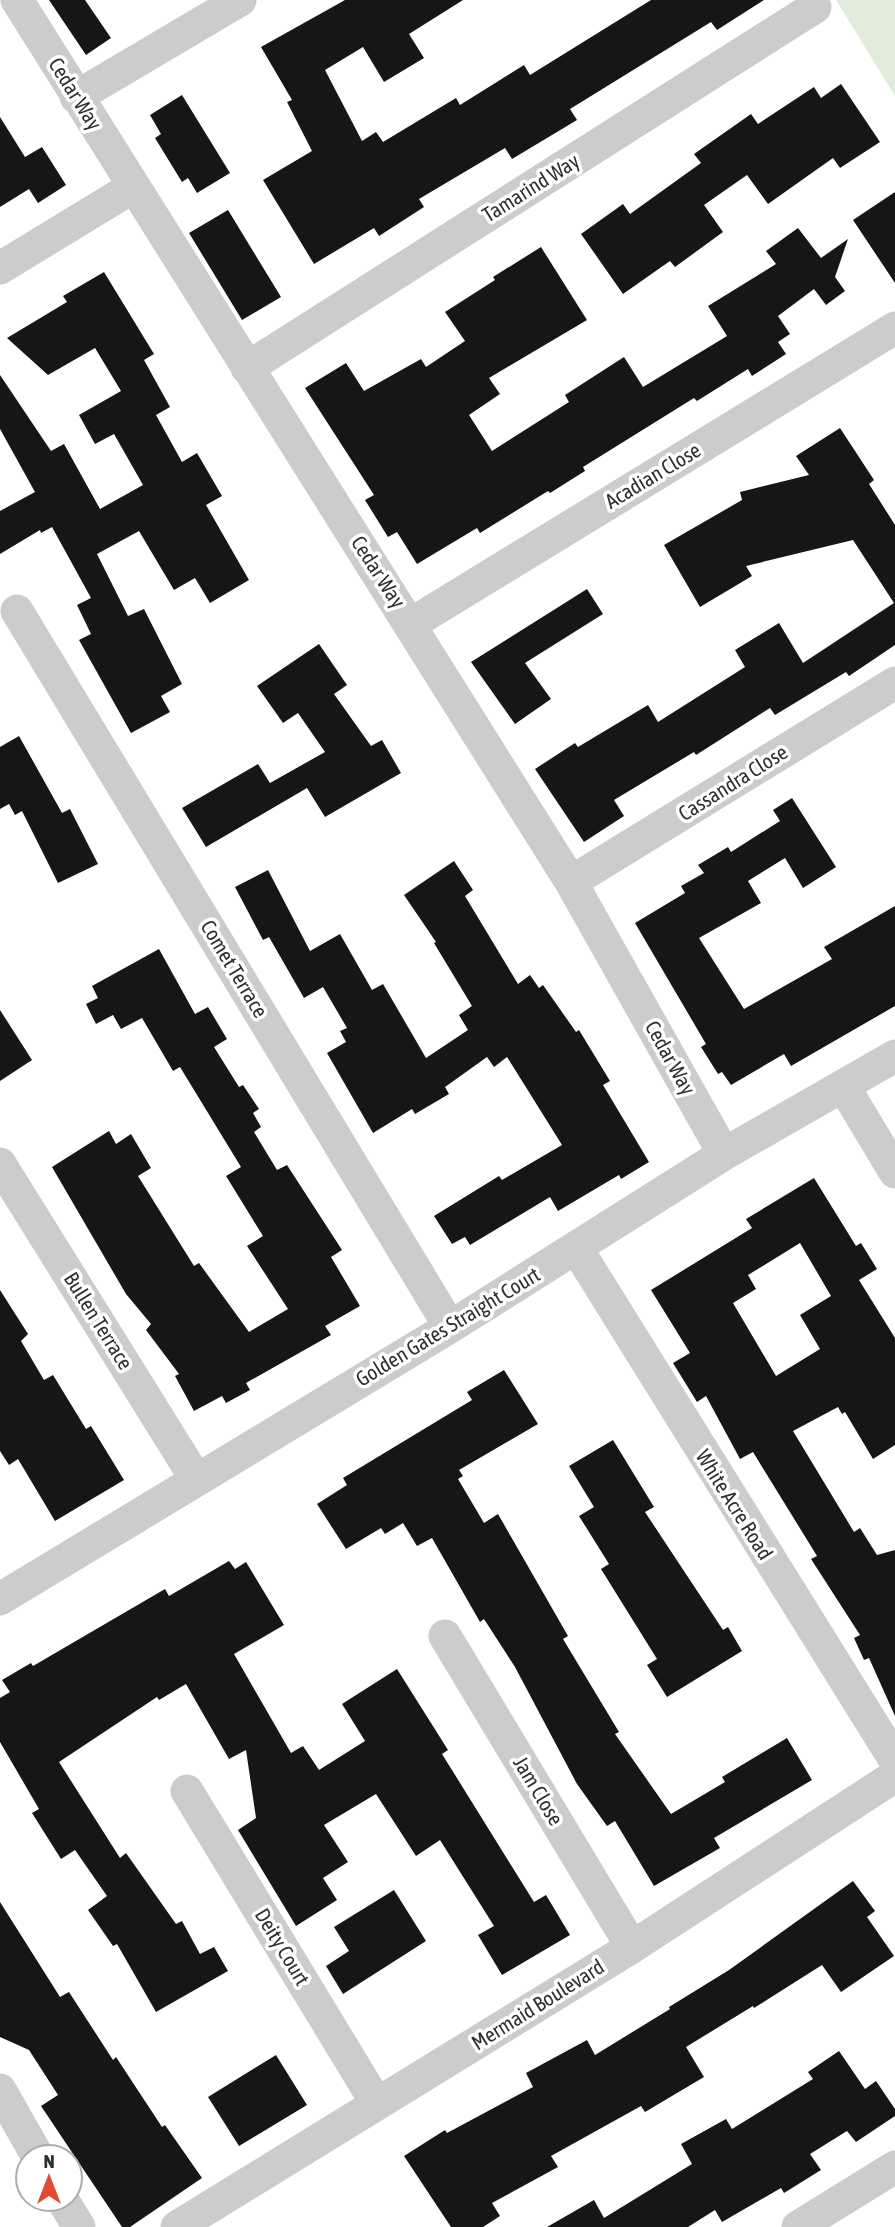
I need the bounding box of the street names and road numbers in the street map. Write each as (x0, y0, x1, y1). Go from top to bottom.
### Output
street label: Cedar Way (44, 53, 108, 134)
street label: Tamarind Way (478, 148, 584, 226)
street label: Acadian Close (600, 437, 705, 513)
street label: Cedar Way (347, 531, 411, 612)
street label: Cassandra Close (674, 739, 791, 825)
street label: Comet Terrace (196, 915, 273, 1022)
street label: Cedar Way (641, 1016, 701, 1099)
street label: Golden Gates Straight Court (351, 1262, 544, 1391)
street label: Bullen Terrace (59, 1267, 138, 1374)
street label: White Acre Road (691, 1445, 778, 1564)
street label: Jam Close (509, 1752, 569, 1829)
street label: Deity Court (251, 1904, 315, 1989)
street label: Mermaid Boulevard (467, 1954, 608, 2054)

